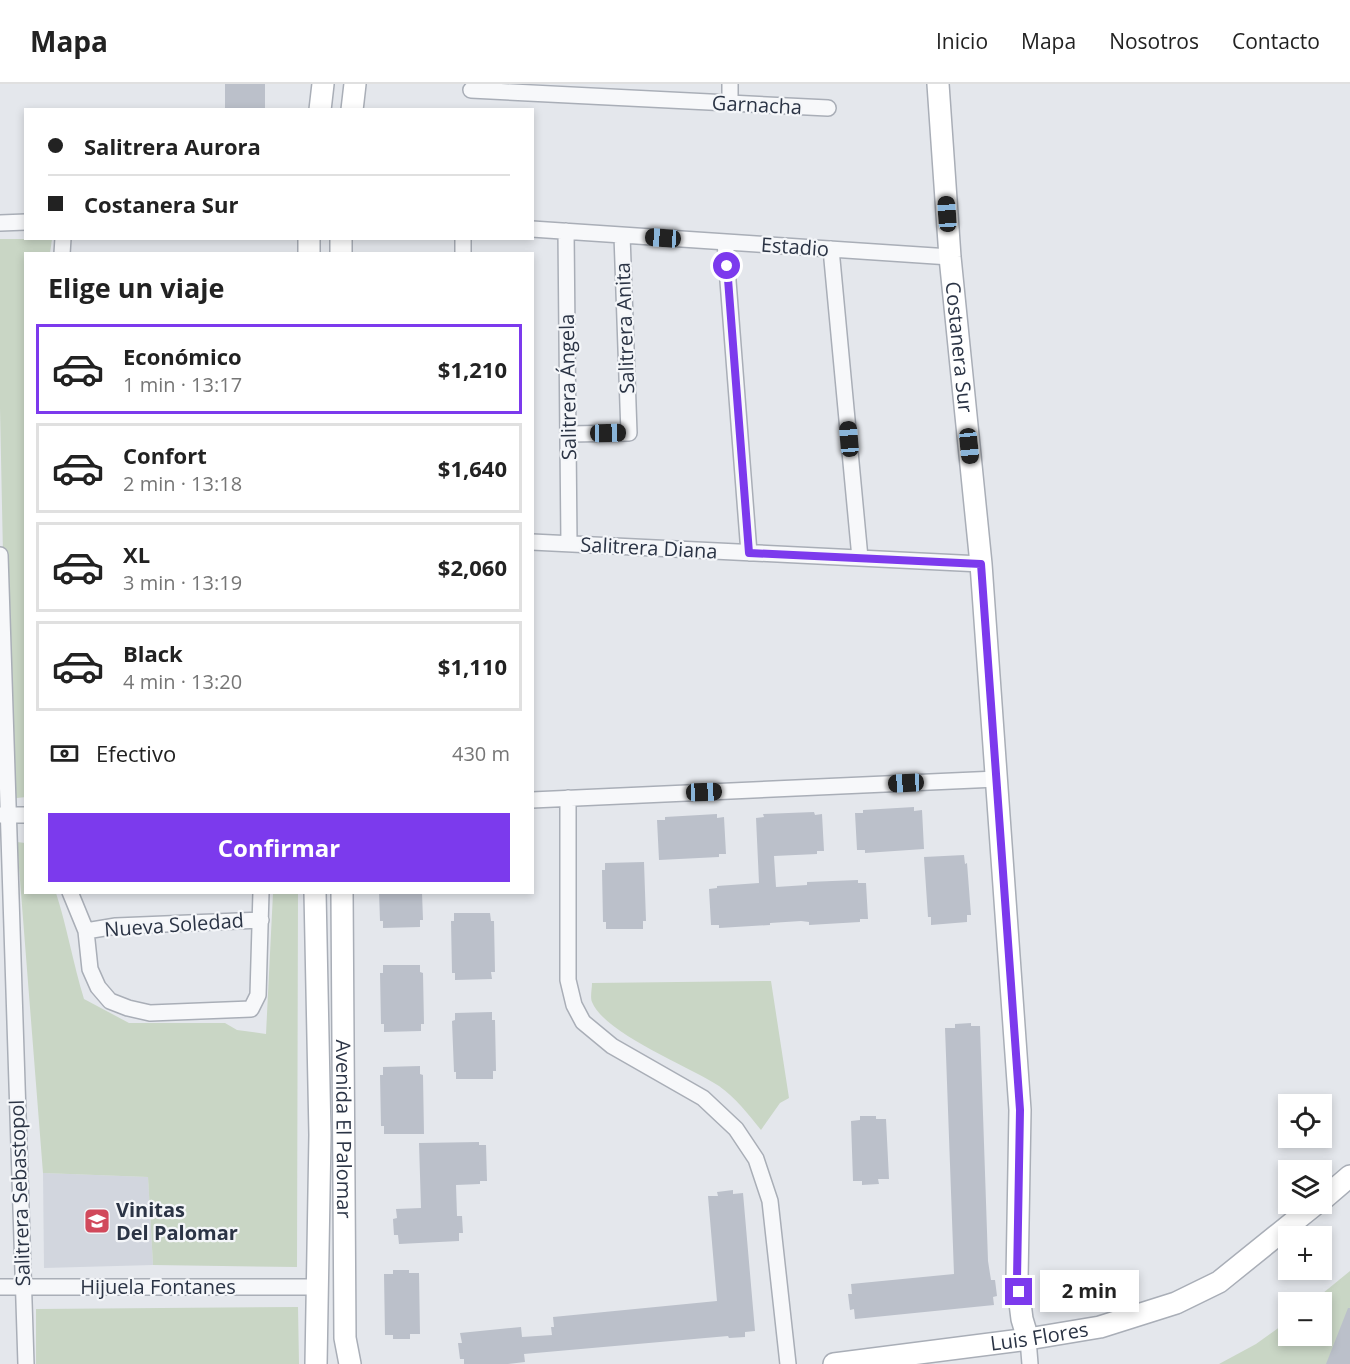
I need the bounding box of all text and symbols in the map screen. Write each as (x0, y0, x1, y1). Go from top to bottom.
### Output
text: Mapa (30, 22, 108, 60)
text: Inicio (936, 27, 988, 55)
text: Mapa (1021, 27, 1076, 55)
text: Nosotros (1109, 27, 1199, 55)
text: Contacto (1232, 27, 1320, 55)
street label: Garnacha (711, 89, 803, 120)
text: Salitrera Aurora (84, 131, 261, 161)
text: Costanera Sur (84, 189, 238, 219)
car (937, 195, 957, 233)
car (644, 228, 682, 248)
street label: Estadio (760, 231, 830, 262)
route start (713, 252, 740, 279)
street label: Salitrera Anita (609, 262, 640, 394)
text: Elige un viaje (48, 269, 224, 306)
street label: Costanera Sur (940, 280, 980, 414)
street label: Salitrera Ángela (553, 314, 582, 460)
text: Económico (123, 341, 242, 371)
icon: car (51, 342, 105, 396)
text: $1,210 (438, 354, 507, 384)
text: 1 min · 13:17 (123, 371, 242, 398)
car (838, 420, 860, 458)
car (590, 424, 626, 442)
car (958, 427, 980, 465)
text: Confort (123, 440, 207, 470)
icon: car (51, 441, 105, 495)
text: $1,640 (438, 453, 507, 483)
text: 2 min · 13:18 (123, 470, 242, 497)
street label: Salitrera Diana (580, 530, 718, 565)
text: XL (123, 539, 150, 569)
icon: car (51, 540, 105, 594)
text: $2,060 (438, 552, 507, 582)
text: 3 min · 13:19 (123, 569, 242, 596)
text: Black (123, 638, 183, 668)
icon: car (51, 639, 105, 693)
text: $1,110 (438, 651, 507, 681)
text: 4 min · 13:20 (123, 668, 242, 695)
icon: cash (48, 737, 81, 770)
text: Efectivo (96, 738, 176, 768)
text: 430 m (452, 740, 510, 767)
car (888, 773, 924, 793)
car (686, 782, 722, 802)
button: Confirmar (48, 813, 510, 882)
street label: Nueva Soledad (103, 906, 245, 943)
street label: Avenida El Palomar (330, 1039, 358, 1219)
map controls (1278, 1094, 1332, 1346)
button: locate (1278, 1094, 1332, 1148)
street label: Salitrera Sebastopol (3, 1099, 36, 1287)
button: layers (1278, 1160, 1332, 1214)
place label: Vinitas Del Palomar (116, 1196, 238, 1246)
school or university icon: Vinitas Del Palomar (82, 1206, 112, 1236)
button: + (1278, 1226, 1332, 1280)
callout: 2 min (1040, 1271, 1139, 1313)
street label: Hijuela Fontanes (80, 1273, 236, 1300)
text: 2 min (1062, 1277, 1117, 1304)
route end (1005, 1278, 1032, 1305)
button: − (1278, 1292, 1332, 1346)
street label: Luis Flores (988, 1315, 1090, 1357)

